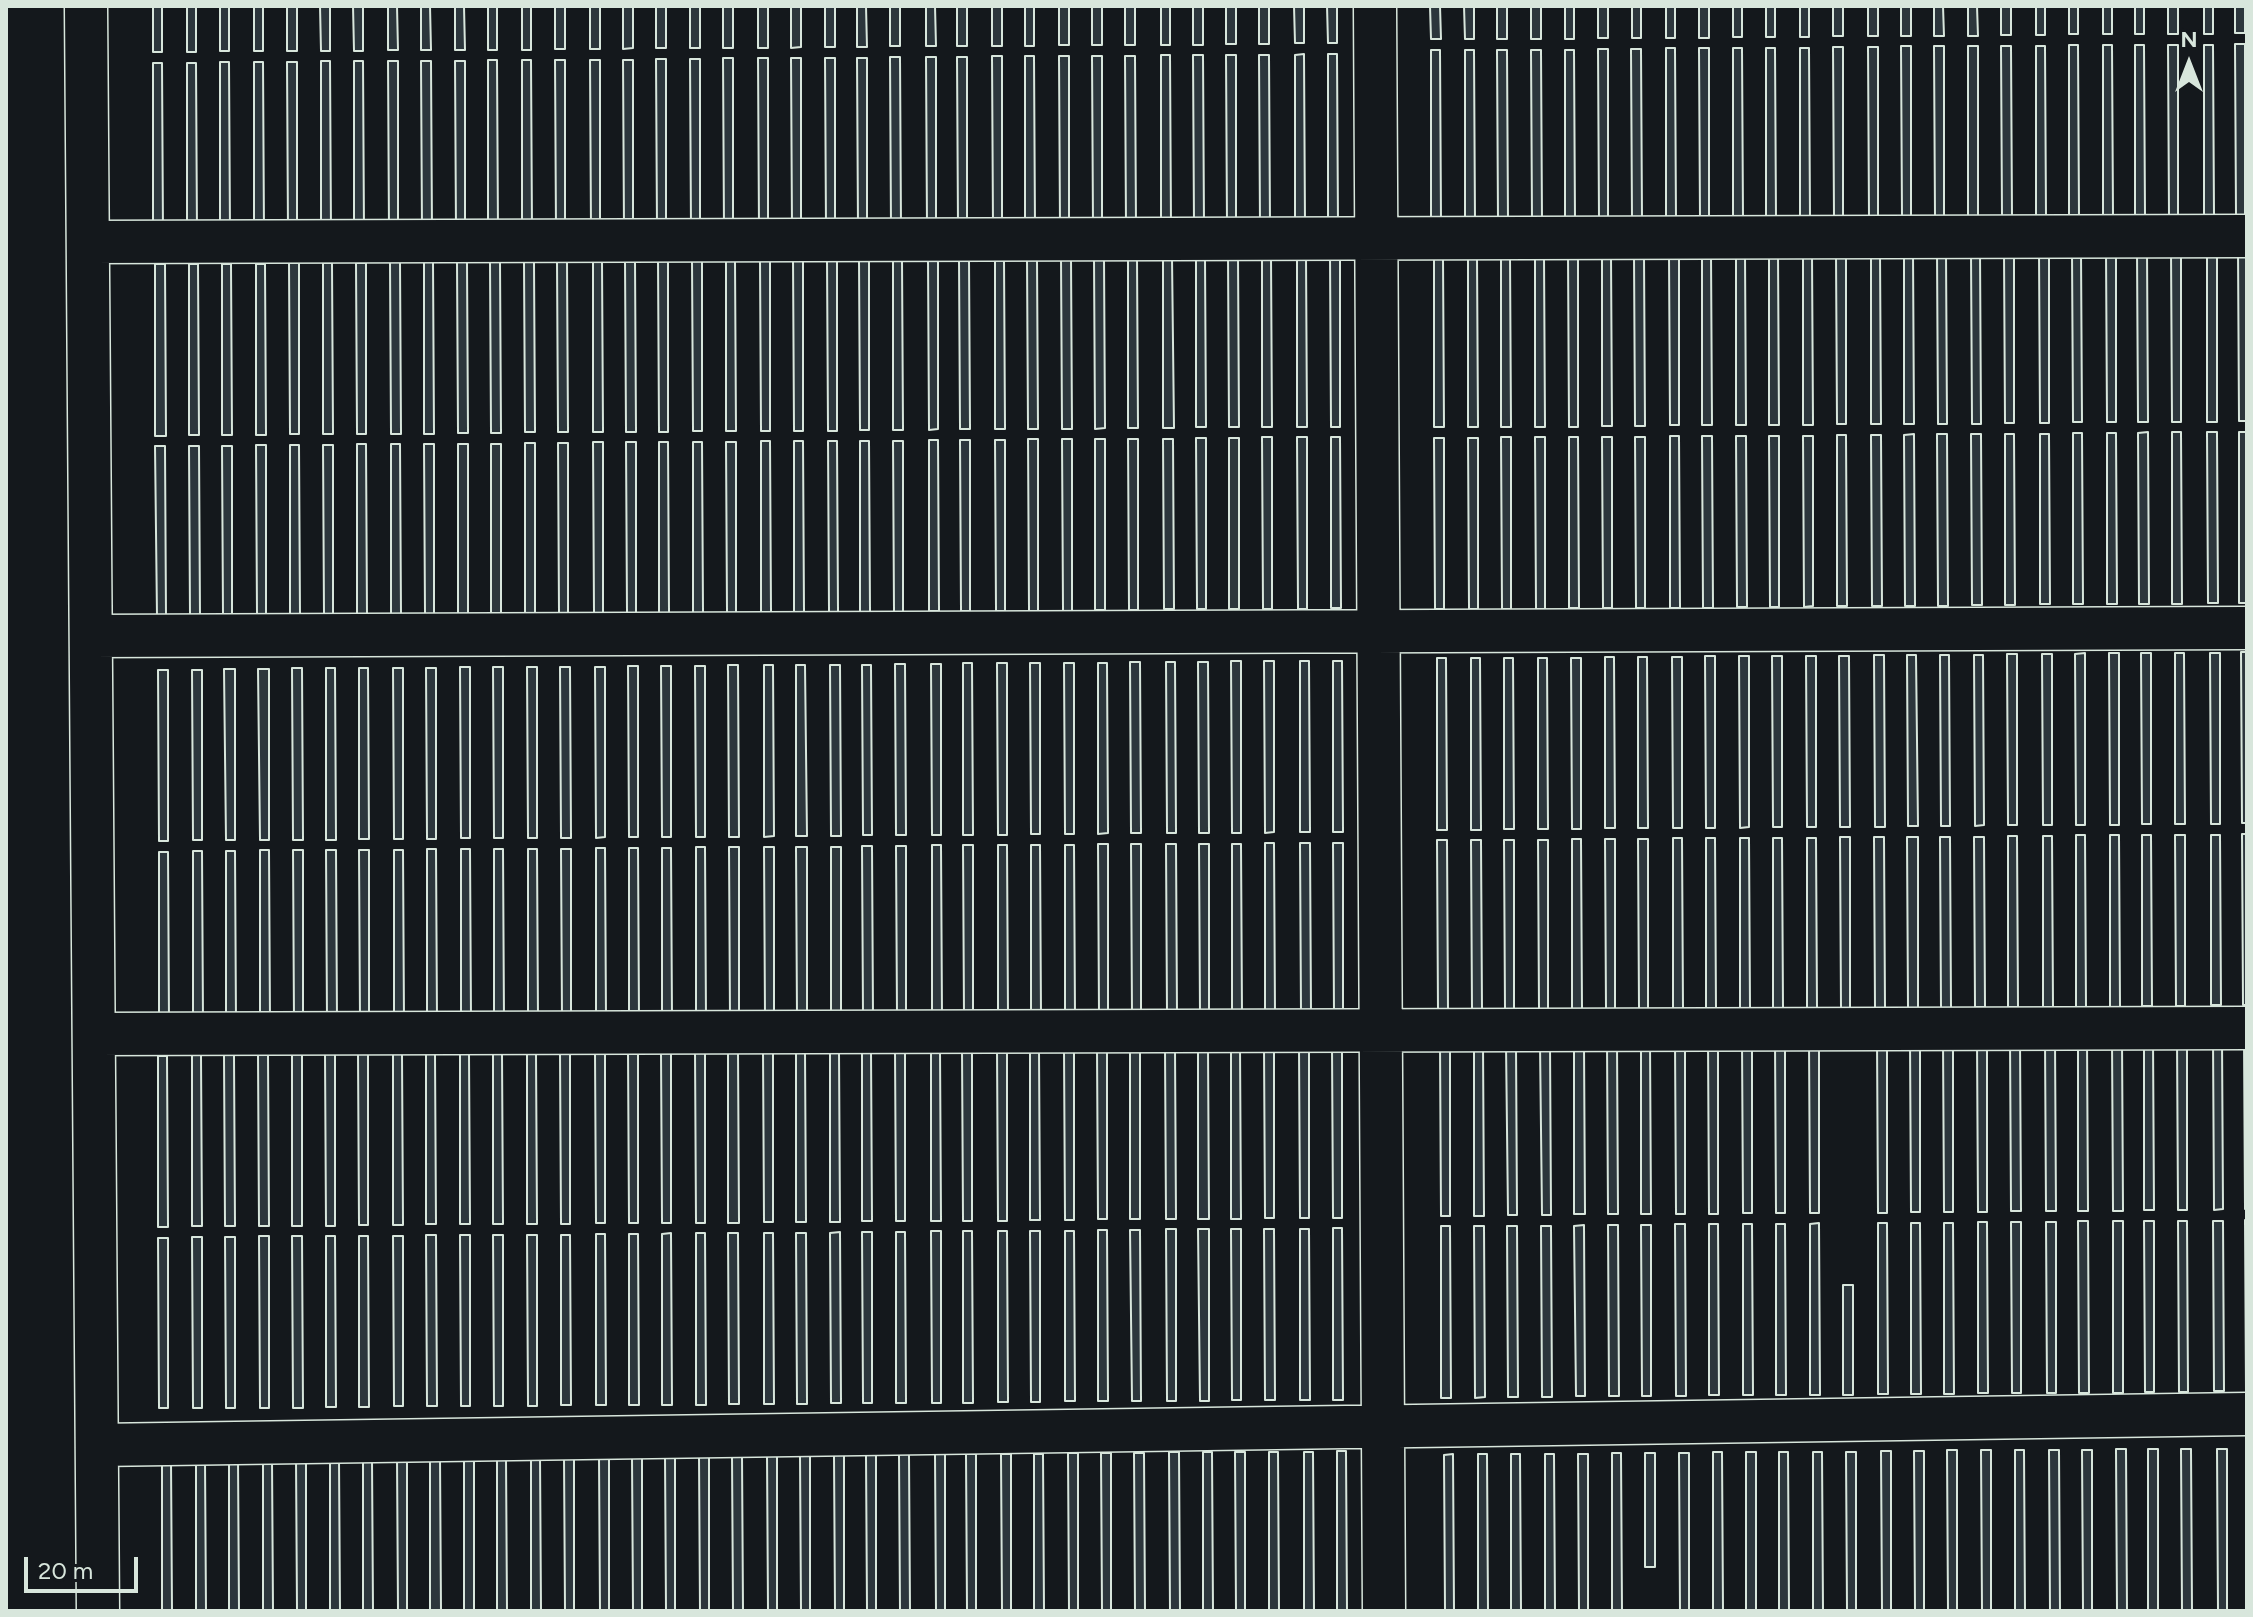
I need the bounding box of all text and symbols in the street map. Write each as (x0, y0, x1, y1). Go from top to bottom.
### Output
north arrow (2149, 24, 2229, 104)
text: N (2180, 26, 2198, 53)
scale bar (28, 1541, 142, 1591)
text: 20 m (38, 1556, 93, 1585)

